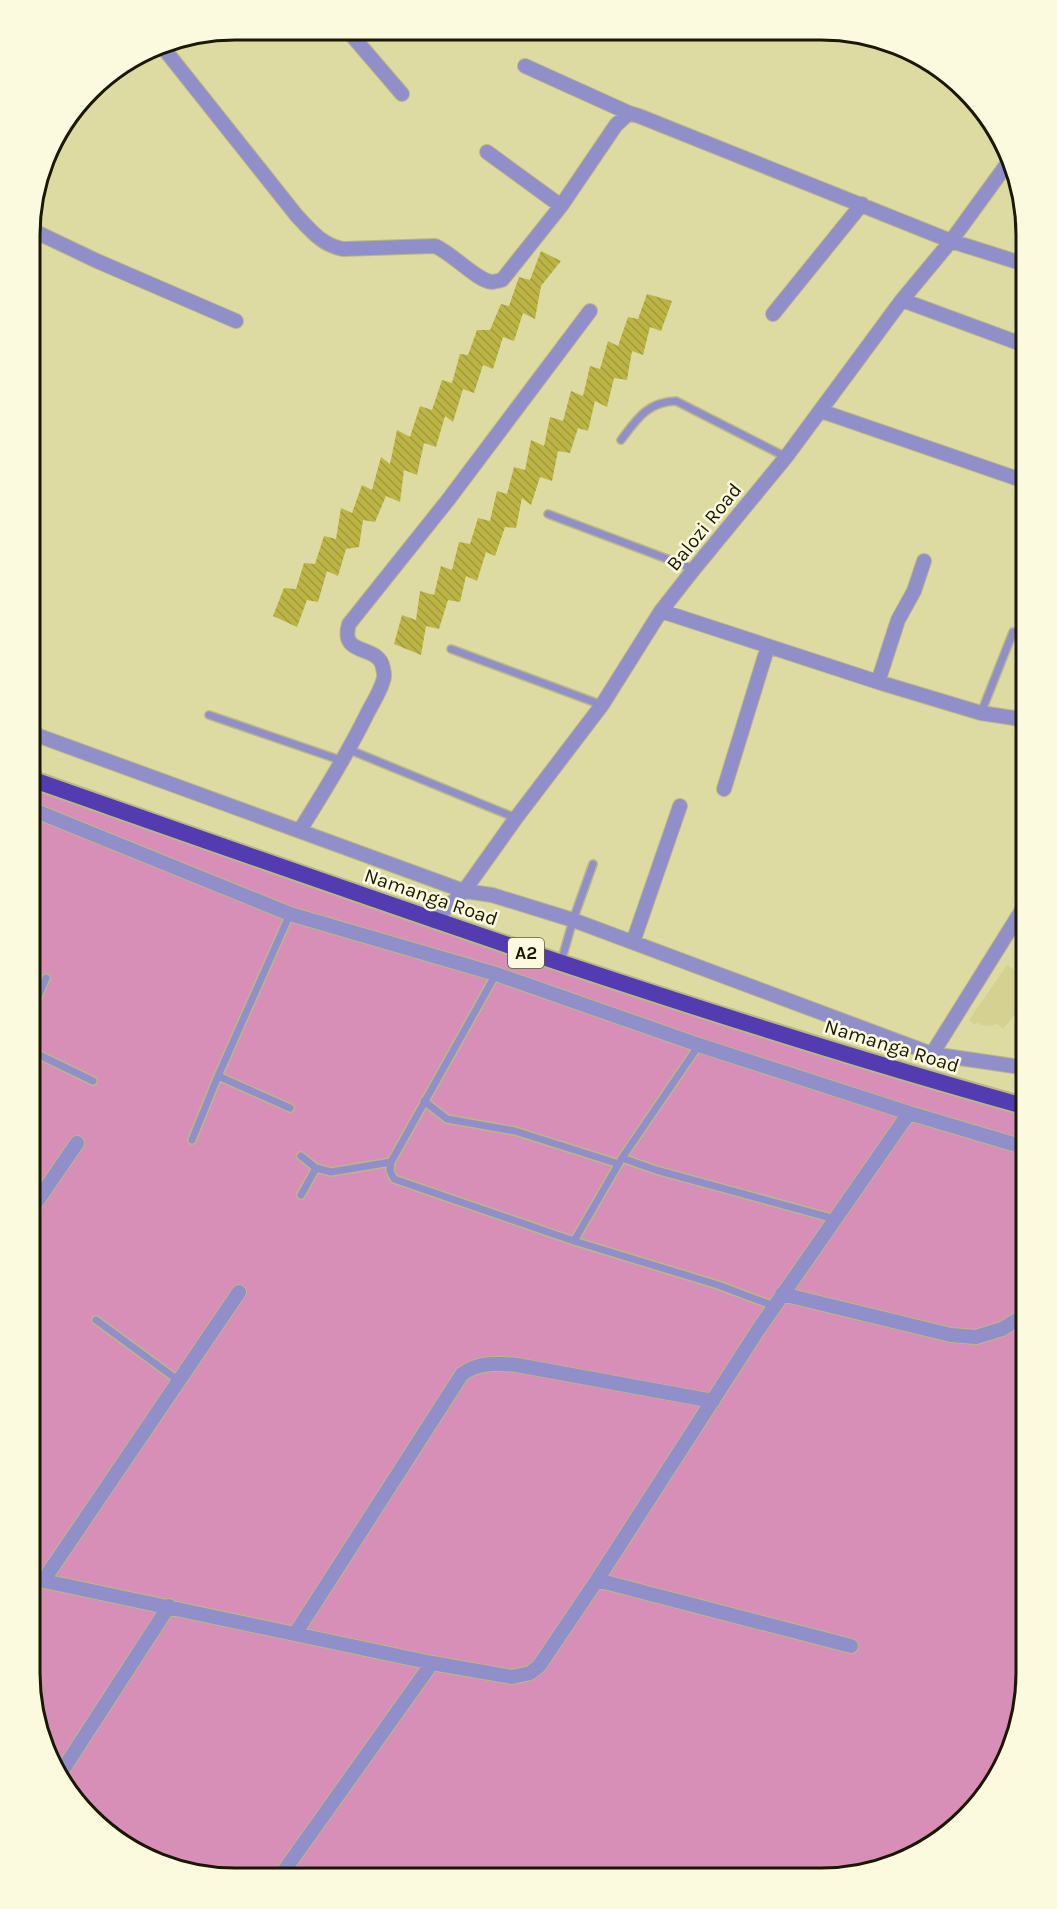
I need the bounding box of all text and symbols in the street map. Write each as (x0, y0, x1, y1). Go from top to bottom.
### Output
street label: Balozi Road (662, 478, 746, 576)
street label: Namanga Road (361, 863, 501, 931)
road number: A2 (508, 938, 544, 968)
street label: Namanga Road (822, 1015, 962, 1077)

